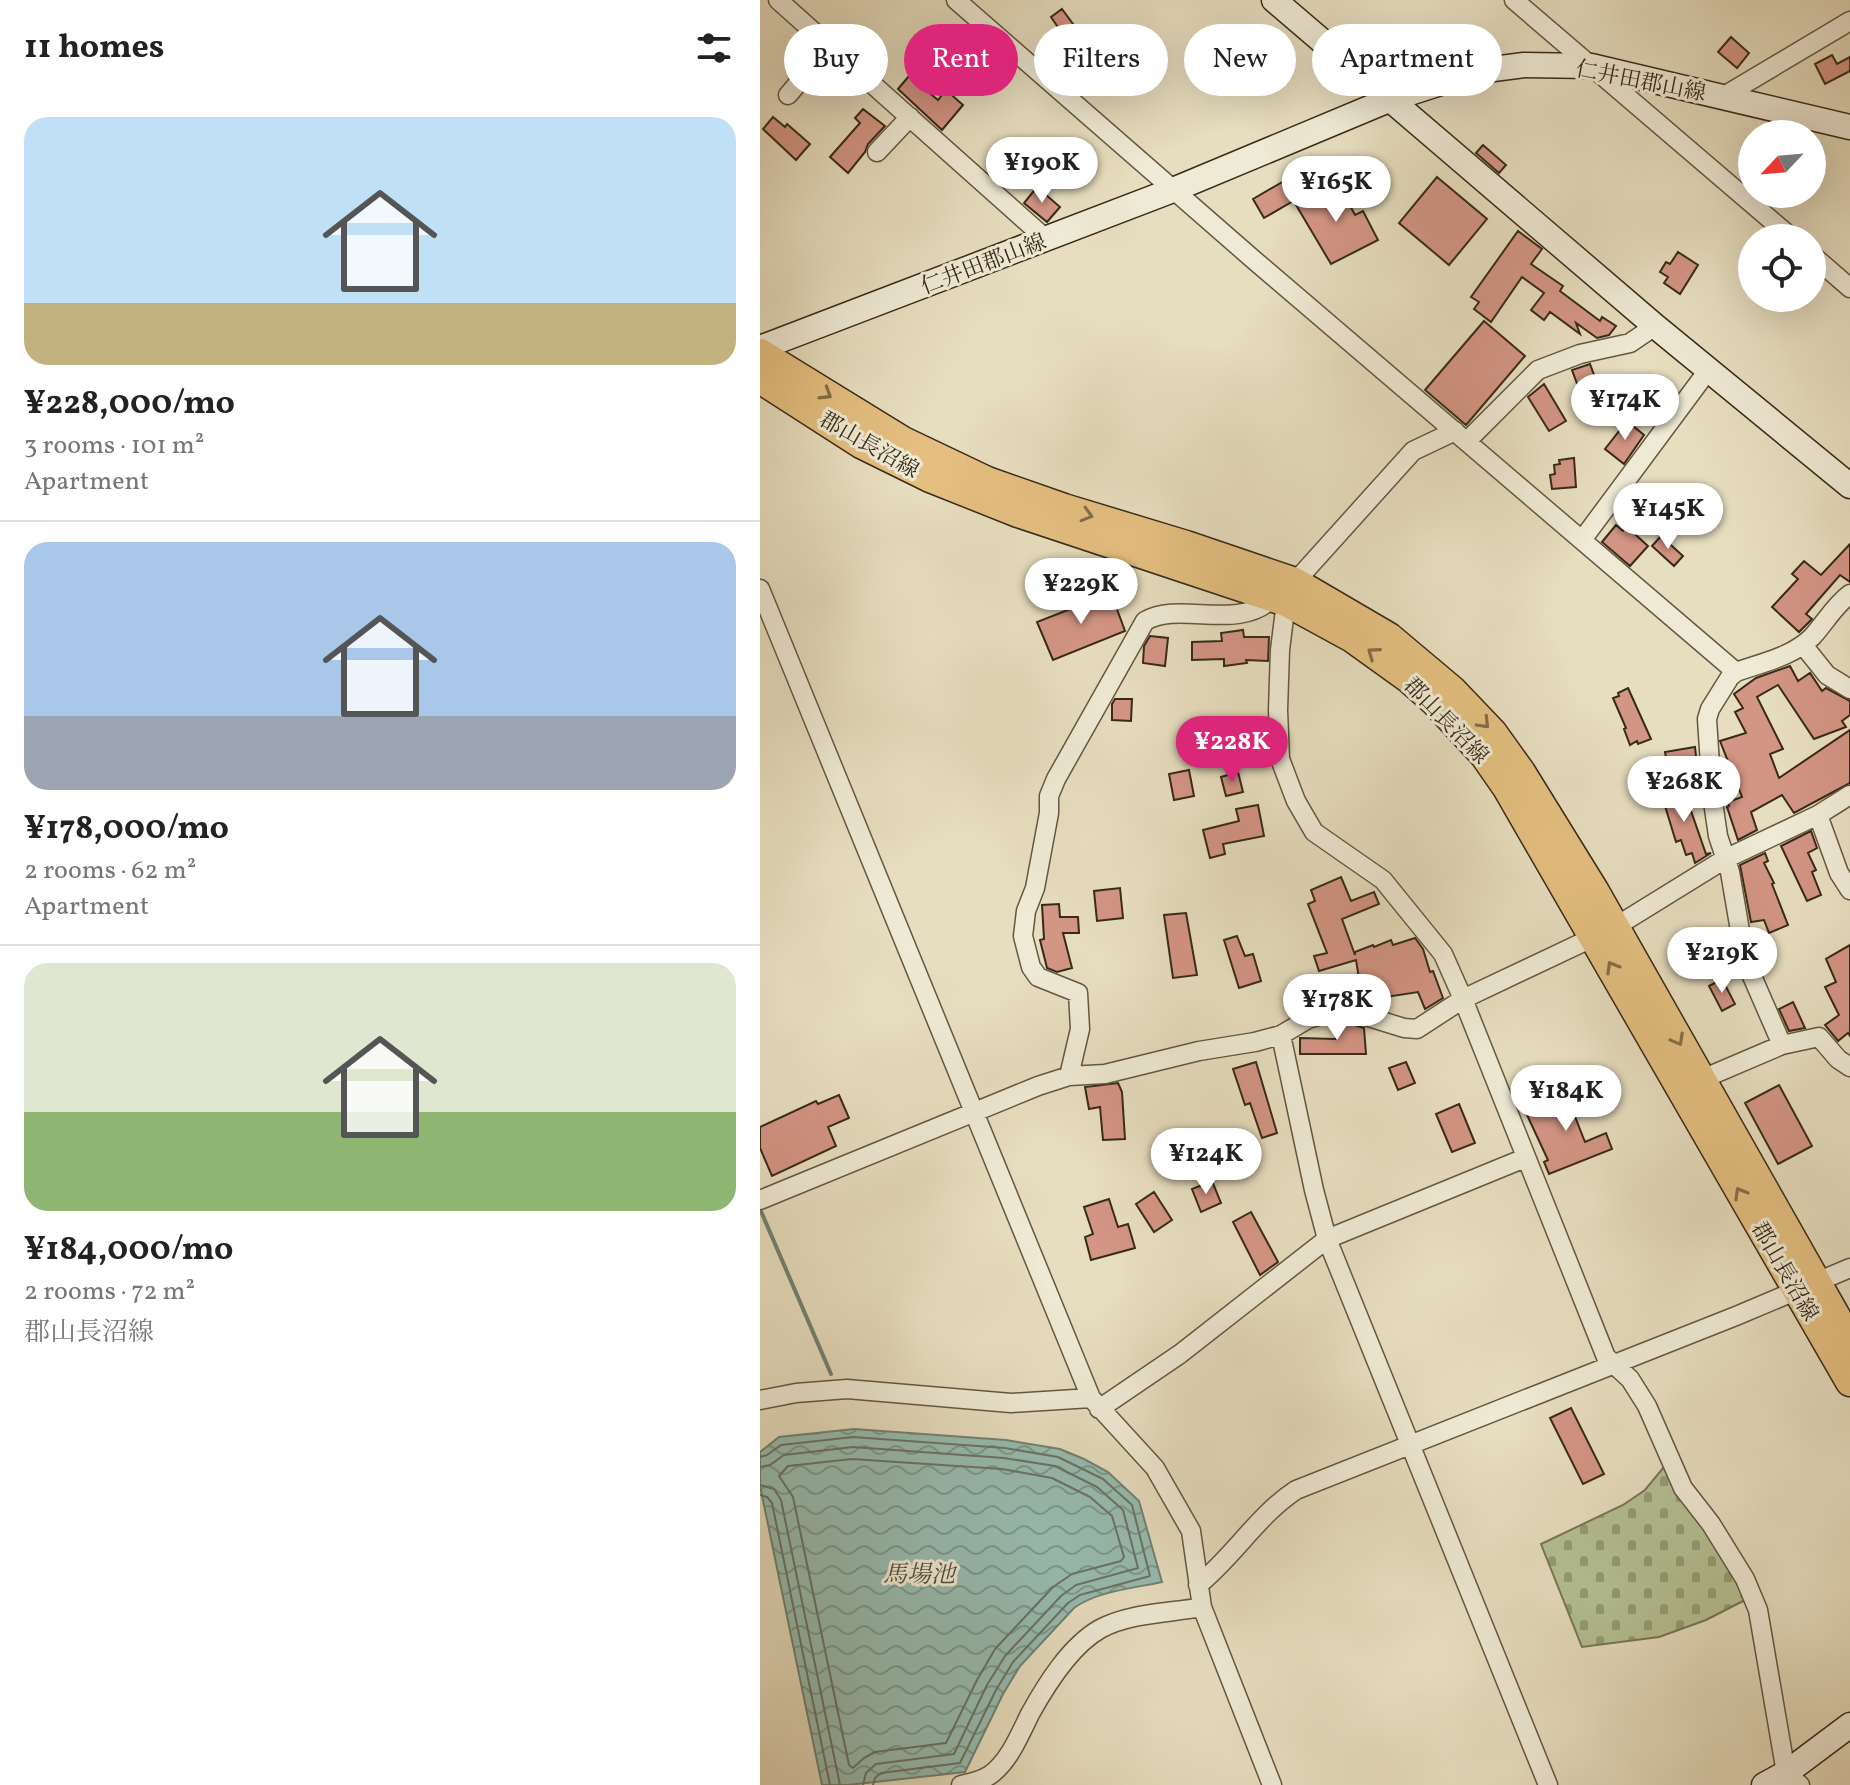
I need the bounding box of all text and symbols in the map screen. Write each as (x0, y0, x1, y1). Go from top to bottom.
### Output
chip: Buy (784, 24, 888, 96)
chip: Rent (904, 24, 1018, 96)
chip: Filters (1034, 24, 1168, 96)
chip: New (1184, 24, 1296, 96)
chip: Apartment (1312, 24, 1502, 96)
text: 11 homes (24, 25, 164, 72)
icon: filters (692, 26, 736, 70)
street label: 仁井田郡山線 (1573, 55, 1708, 110)
north arrow (1738, 120, 1826, 208)
map controls (1738, 120, 1826, 312)
pin: ¥190K (986, 137, 1098, 205)
text: ¥190K (1004, 145, 1080, 181)
pin: ¥165K (1280, 156, 1392, 224)
text: ¥165K (1300, 164, 1372, 200)
icon: home (308, 169, 452, 313)
button: locate (1738, 224, 1826, 312)
street label: 仁井田郡山線 (917, 227, 1051, 303)
pin: ¥174K (1569, 374, 1681, 442)
text: ¥228,000/mo (24, 381, 235, 428)
text: ¥174K (1589, 382, 1661, 418)
one-way arrow (818, 384, 832, 399)
street label: 郡山長沼線 (813, 405, 924, 487)
text: 3 rooms · 101 m² (24, 428, 204, 464)
text: Apartment (24, 464, 149, 500)
pin: ¥145K (1612, 483, 1724, 551)
text: ¥145K (1631, 491, 1705, 527)
one-way arrow (1079, 506, 1093, 522)
pin: ¥229K (1025, 558, 1137, 626)
text: ¥229K (1043, 566, 1119, 602)
icon: home (308, 594, 452, 738)
one-way arrow (1367, 648, 1381, 662)
street label: 郡山長沼線 (1396, 671, 1495, 772)
one-way arrow (1474, 714, 1489, 728)
pin: ¥228K (1176, 716, 1288, 784)
text: ¥228K (1194, 724, 1270, 760)
pin: ¥268K (1628, 756, 1740, 824)
text: ¥268K (1645, 764, 1723, 800)
text: ¥178,000/mo (24, 806, 229, 853)
text: 2 rooms · 62 m² (24, 853, 196, 889)
text: Apartment (24, 889, 149, 925)
pin: ¥219K (1666, 927, 1778, 995)
text: ¥219K (1685, 935, 1759, 971)
one-way arrow (1606, 962, 1622, 976)
pin: ¥178K (1281, 974, 1393, 1042)
text: ¥178K (1301, 982, 1373, 1018)
icon: home (308, 1015, 452, 1159)
one-way arrow (1668, 1031, 1684, 1045)
pin: ¥184K (1510, 1065, 1622, 1133)
text: ¥184K (1529, 1073, 1604, 1109)
pin: ¥124K (1150, 1128, 1262, 1196)
text: ¥124K (1169, 1136, 1243, 1172)
one-way arrow (1735, 1187, 1750, 1202)
street label: 郡山長沼線 (1743, 1217, 1825, 1328)
text: ¥184,000/mo (24, 1227, 234, 1274)
text: 2 rooms · 72 m² (24, 1274, 195, 1310)
text: 郡山長沼線 (24, 1315, 154, 1351)
water label: 馬場池 (883, 1559, 958, 1593)

